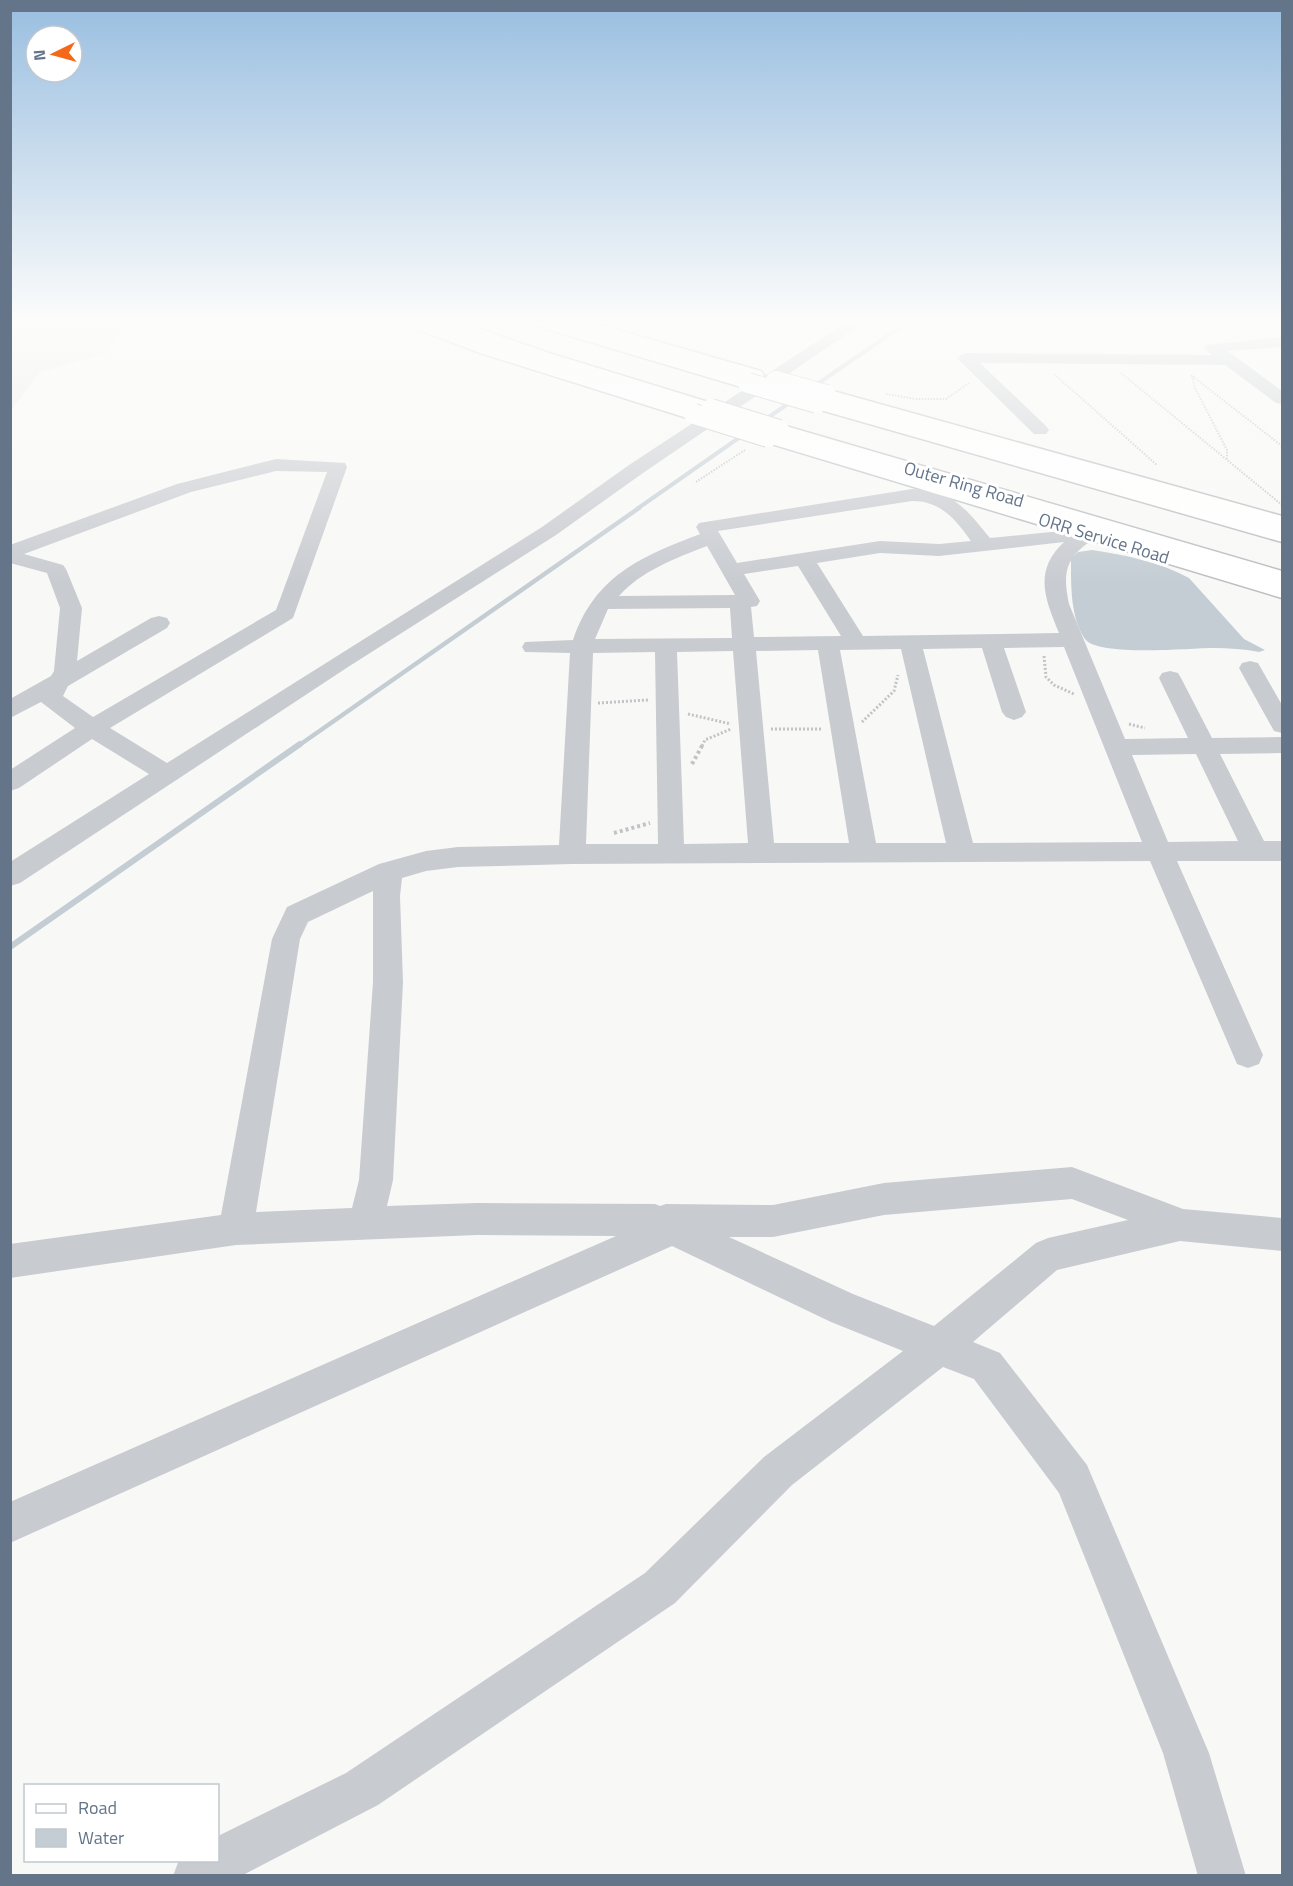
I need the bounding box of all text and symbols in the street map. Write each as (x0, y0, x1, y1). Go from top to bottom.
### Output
north arrow (24, 24, 84, 84)
text: N (27, 49, 51, 62)
street label: Outer Ring Road (901, 454, 1027, 514)
street label: ORR Service Road (1035, 505, 1173, 571)
legend (24, 1784, 219, 1862)
text: Road (78, 1794, 117, 1821)
text: Water (78, 1824, 124, 1851)

